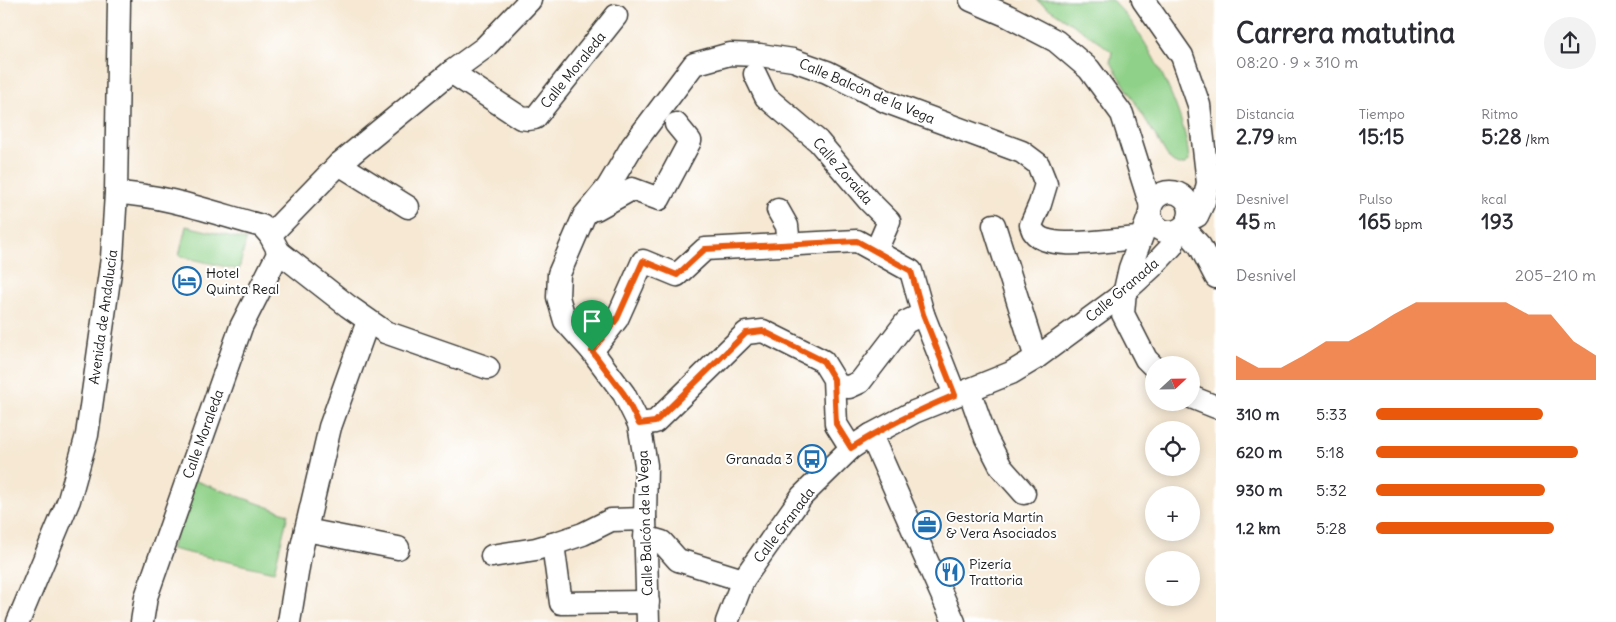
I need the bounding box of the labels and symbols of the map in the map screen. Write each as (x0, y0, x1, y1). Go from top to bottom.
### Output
street label: Calle Moraleda (536, 28, 610, 112)
street label: Calle Balcón de la Vega (796, 54, 938, 128)
street label: Calle Zoraida (809, 134, 877, 208)
street label: Avenida de Andalucía (85, 248, 121, 386)
street label: Calle Granada (1082, 254, 1162, 326)
place label: Hotel Quinta Real (206, 264, 279, 298)
hotel icon: Hotel Quinta Real (172, 266, 202, 296)
pin (571, 300, 613, 351)
north arrow (1145, 356, 1200, 411)
street label: Calle Moraleda (178, 387, 228, 481)
bus stop icon: Granada 3 (797, 444, 827, 474)
street label: Calle Balcón de la Vega (633, 450, 657, 596)
place label: Granada 3 (726, 450, 793, 468)
street label: Calle Granada (750, 484, 818, 566)
place label: Gestoría Martín & Vera Asociados (946, 508, 1057, 542)
office icon: Gestoría Martín & Vera Asociados (912, 510, 942, 540)
place label: Pizería Trattoria (969, 555, 1023, 589)
restaurant icon: Pizería Trattoria (935, 557, 965, 587)

